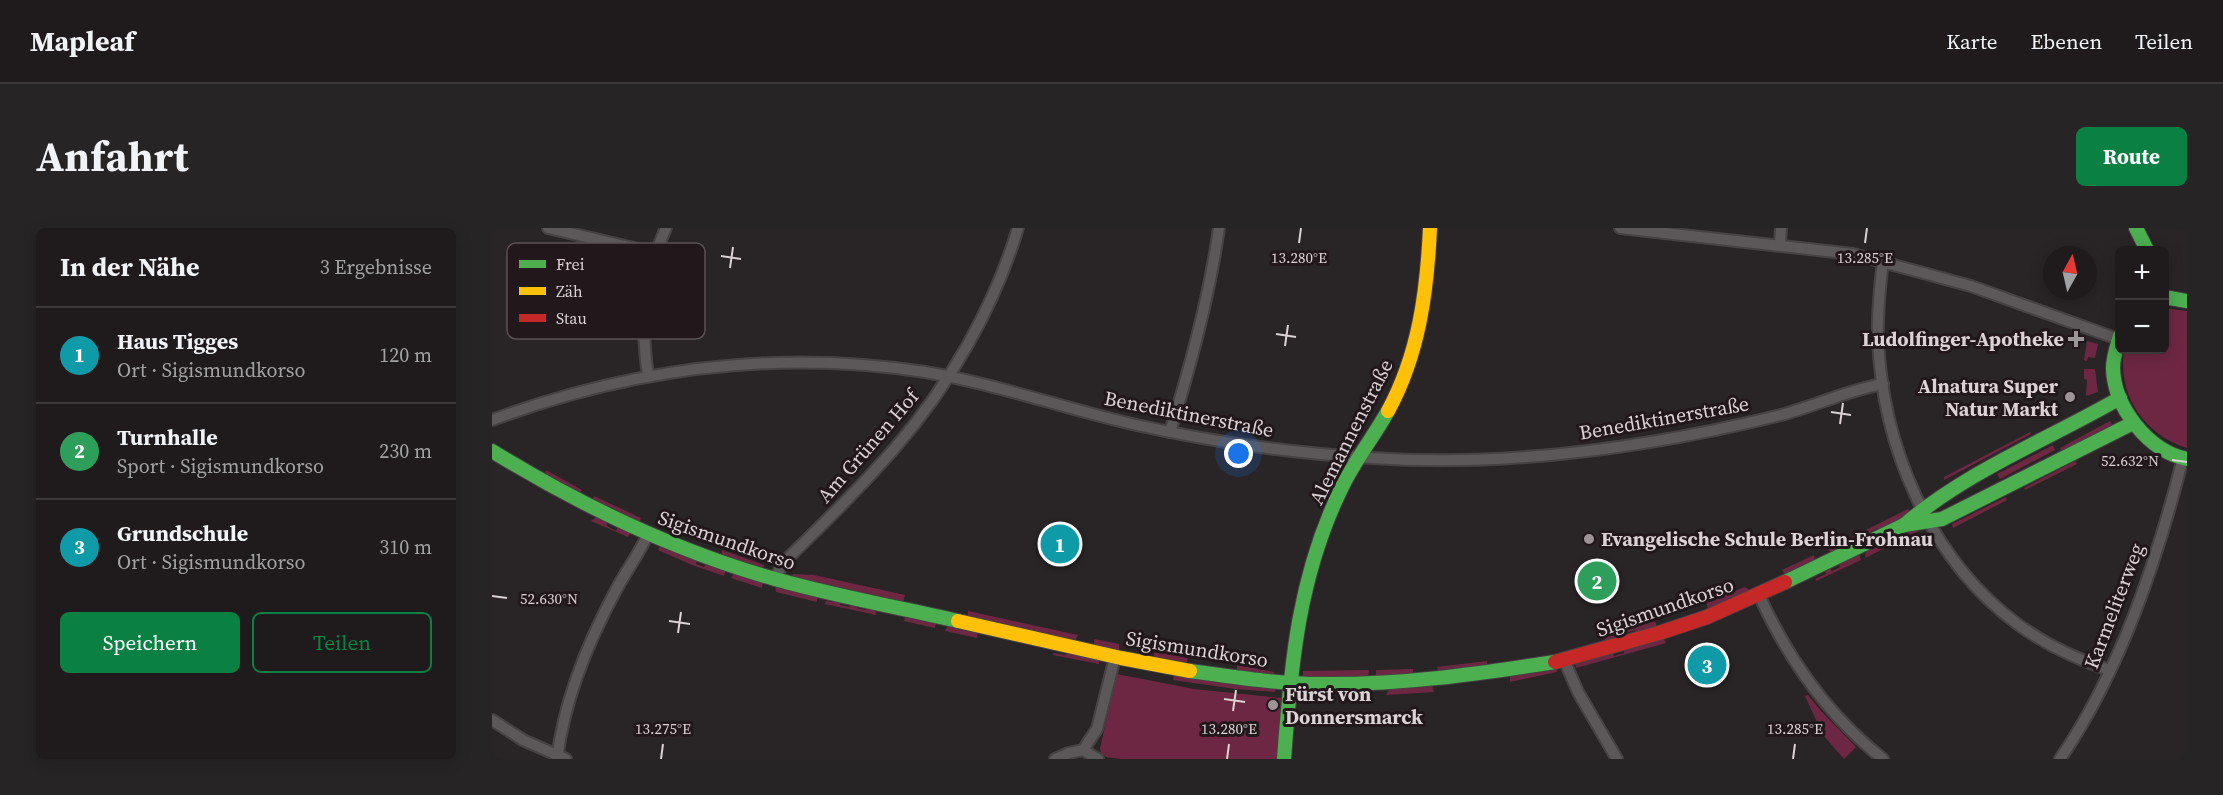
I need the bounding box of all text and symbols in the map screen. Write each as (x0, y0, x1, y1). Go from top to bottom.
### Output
text: Mapleaf (30, 22, 134, 60)
text: Karte (1946, 27, 1997, 56)
text: Ebenen (2030, 27, 2102, 56)
text: Teilen (2135, 27, 2193, 56)
text: Anfahrt (36, 127, 188, 185)
button: Route (2076, 127, 2187, 186)
legend (507, 243, 705, 339)
north arrow (2043, 246, 2097, 300)
map controls (2115, 246, 2169, 354)
button: + (2115, 246, 2169, 300)
text: 13.280°E (1271, 247, 1327, 268)
text: 13.285°E (1837, 247, 1893, 268)
text: In der Nähe (60, 249, 200, 285)
text: 3 Ergebnisse (320, 253, 432, 281)
text: Frei (556, 253, 585, 275)
text: Zäh (556, 280, 583, 302)
button: − (2115, 300, 2169, 354)
text: Stau (556, 307, 587, 329)
place label: Ludolfinger-Apotheke (1862, 325, 2064, 353)
text: Haus Tigges (117, 326, 238, 356)
marker: Ludolfinger-Apotheke (2069, 332, 2083, 346)
text: 1 (74, 341, 85, 369)
text: 120 m (379, 341, 432, 369)
street label: Alemannenstraße (1302, 354, 1400, 510)
text: Ort · Sigismundkorso (117, 356, 305, 384)
place label: Alnatura Super Natur Markt (1918, 372, 2059, 423)
street label: Am Grünen Hof (811, 382, 926, 509)
street label: Benediktinerstraße (1102, 384, 1276, 444)
street label: Benediktinerstraße (1577, 389, 1751, 447)
marker: Alnatura Super Natur Markt (2063, 390, 2077, 404)
text: Turnhalle (117, 422, 218, 452)
text: 2 (74, 437, 85, 465)
text: 230 m (379, 437, 432, 465)
your location (1224, 439, 1253, 468)
text: 52.632°N (2101, 450, 2159, 471)
text: Sport · Sigismundkorso (117, 452, 324, 480)
street label: Sigismundkorso (655, 503, 799, 577)
text: Grundschule (117, 518, 248, 548)
pin: 1 (1040, 522, 1080, 566)
place label: Evangelische Schule Berlin-Frohnau (1601, 525, 1933, 553)
marker: Evangelische Schule Berlin-Frohnau (1582, 532, 1596, 546)
text: 3 (74, 533, 85, 561)
text: 310 m (379, 533, 432, 561)
street label: Karmeliterweg (2077, 539, 2151, 673)
text: Ort · Sigismundkorso (117, 548, 305, 576)
pin: 2 (1578, 558, 1616, 604)
street label: Sigismundkorso (1593, 570, 1737, 644)
text: 52.630°N (520, 588, 578, 609)
button: Speichern (60, 612, 240, 673)
button: Teilen (252, 612, 432, 673)
street label: Sigismundkorso (1124, 624, 1270, 674)
pin: 3 (1688, 642, 1726, 688)
place label: Fürst von Donnersmarck (1285, 680, 1423, 731)
marker: Fürst von Donnersmarck (1266, 698, 1280, 712)
text: 13.275°E (635, 718, 691, 739)
text: 13.280°E (1201, 718, 1257, 739)
text: 13.285°E (1767, 718, 1823, 739)

